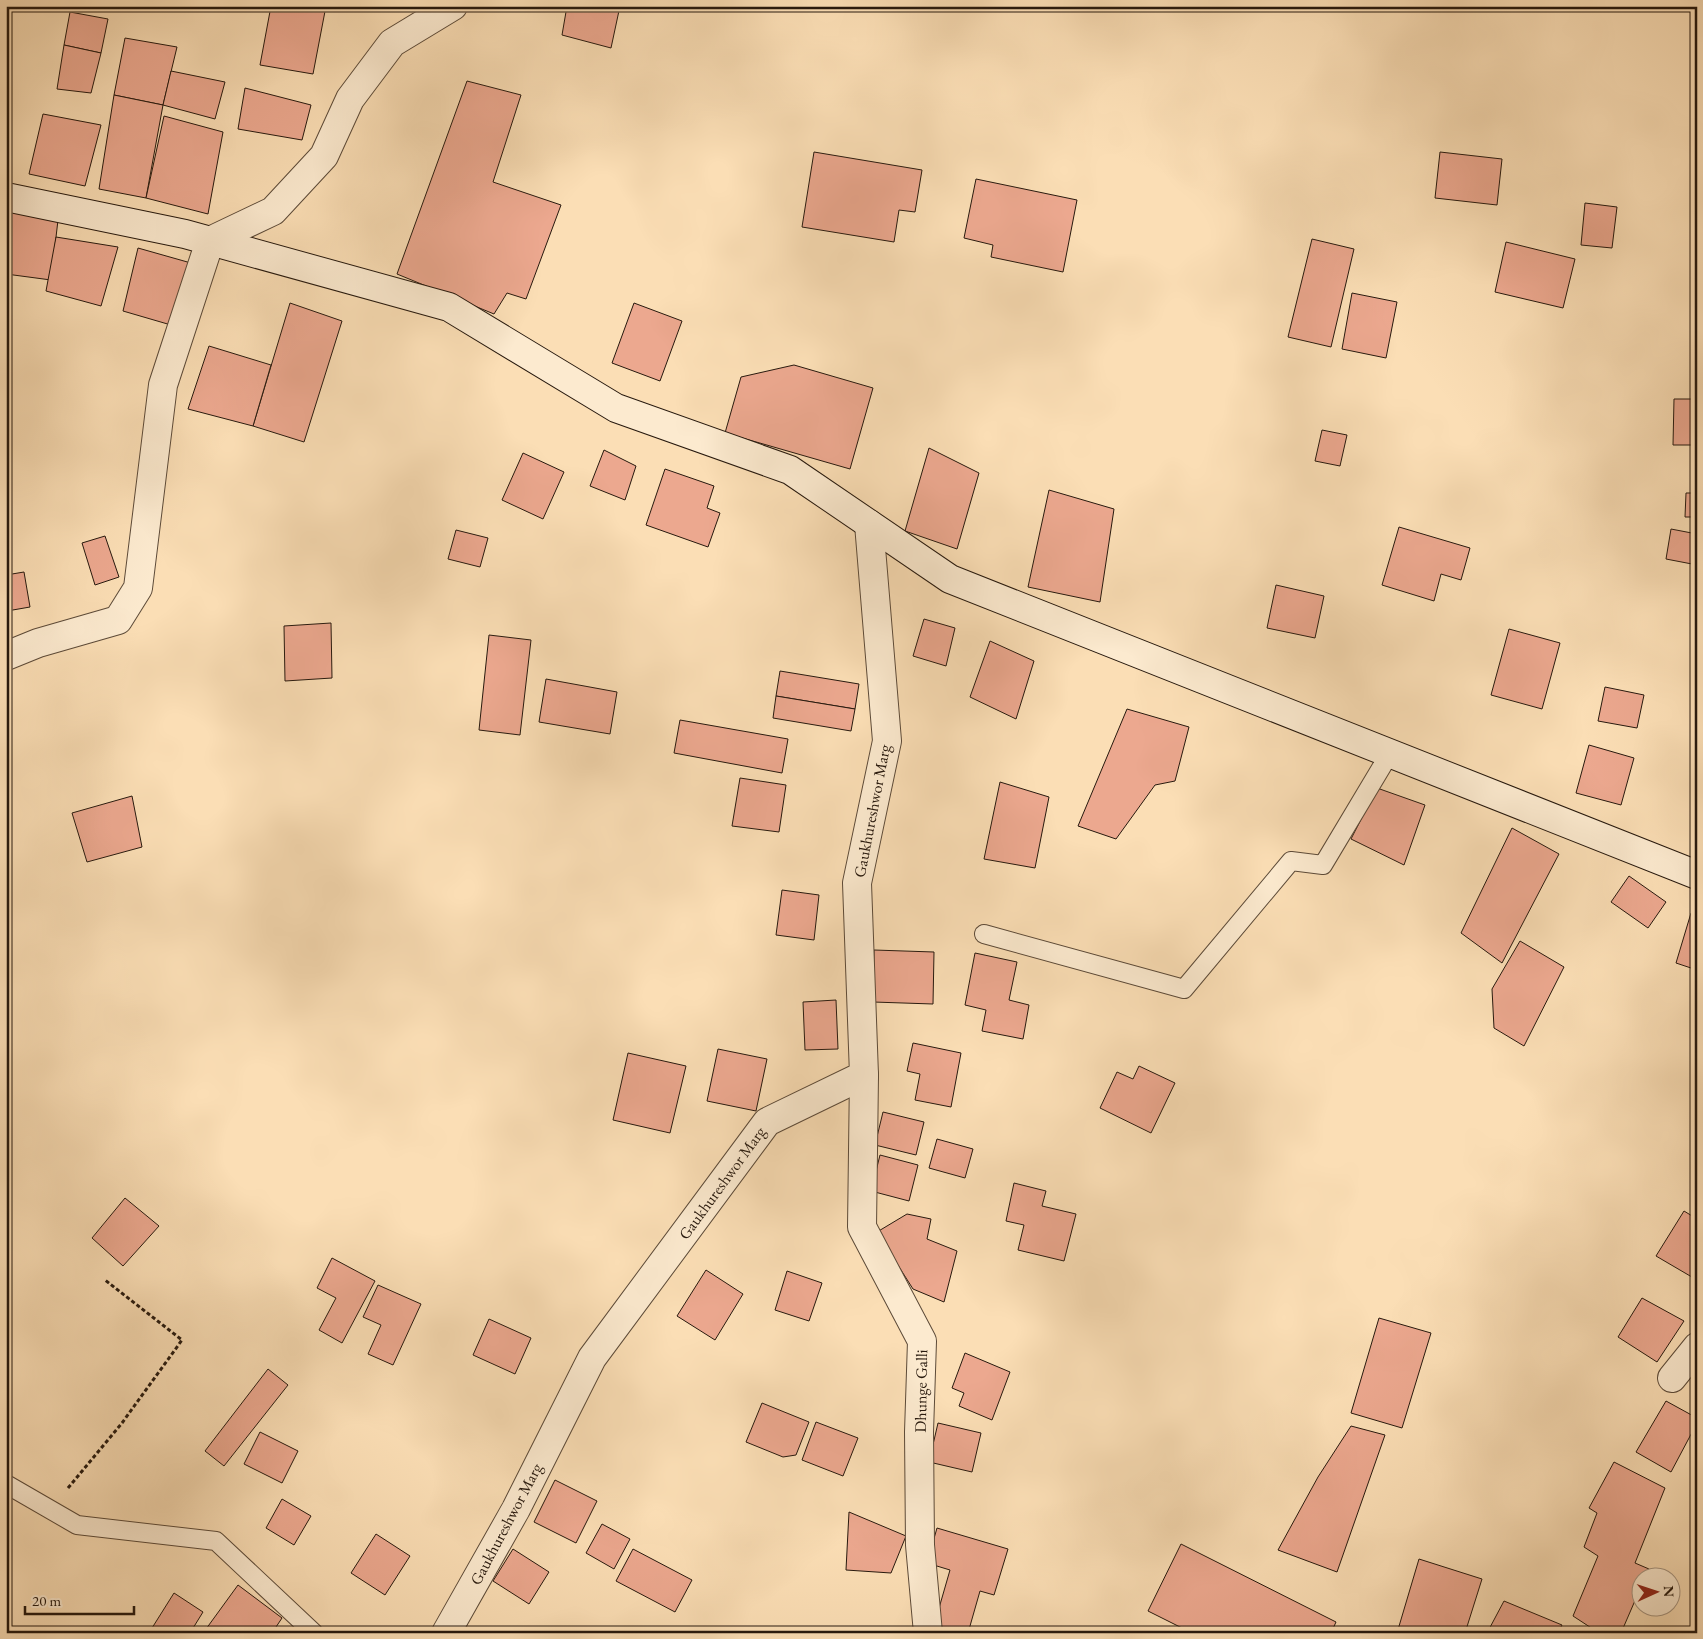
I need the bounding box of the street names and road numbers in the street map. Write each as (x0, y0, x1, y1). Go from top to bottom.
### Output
street label: Gaukhureshwor Marg (849, 742, 895, 879)
street label: Gaukhureshwor Marg (674, 1121, 771, 1244)
street label: Dhunge Galli (910, 1349, 932, 1433)
street label: Gaukhureshwor Marg (465, 1459, 547, 1589)

